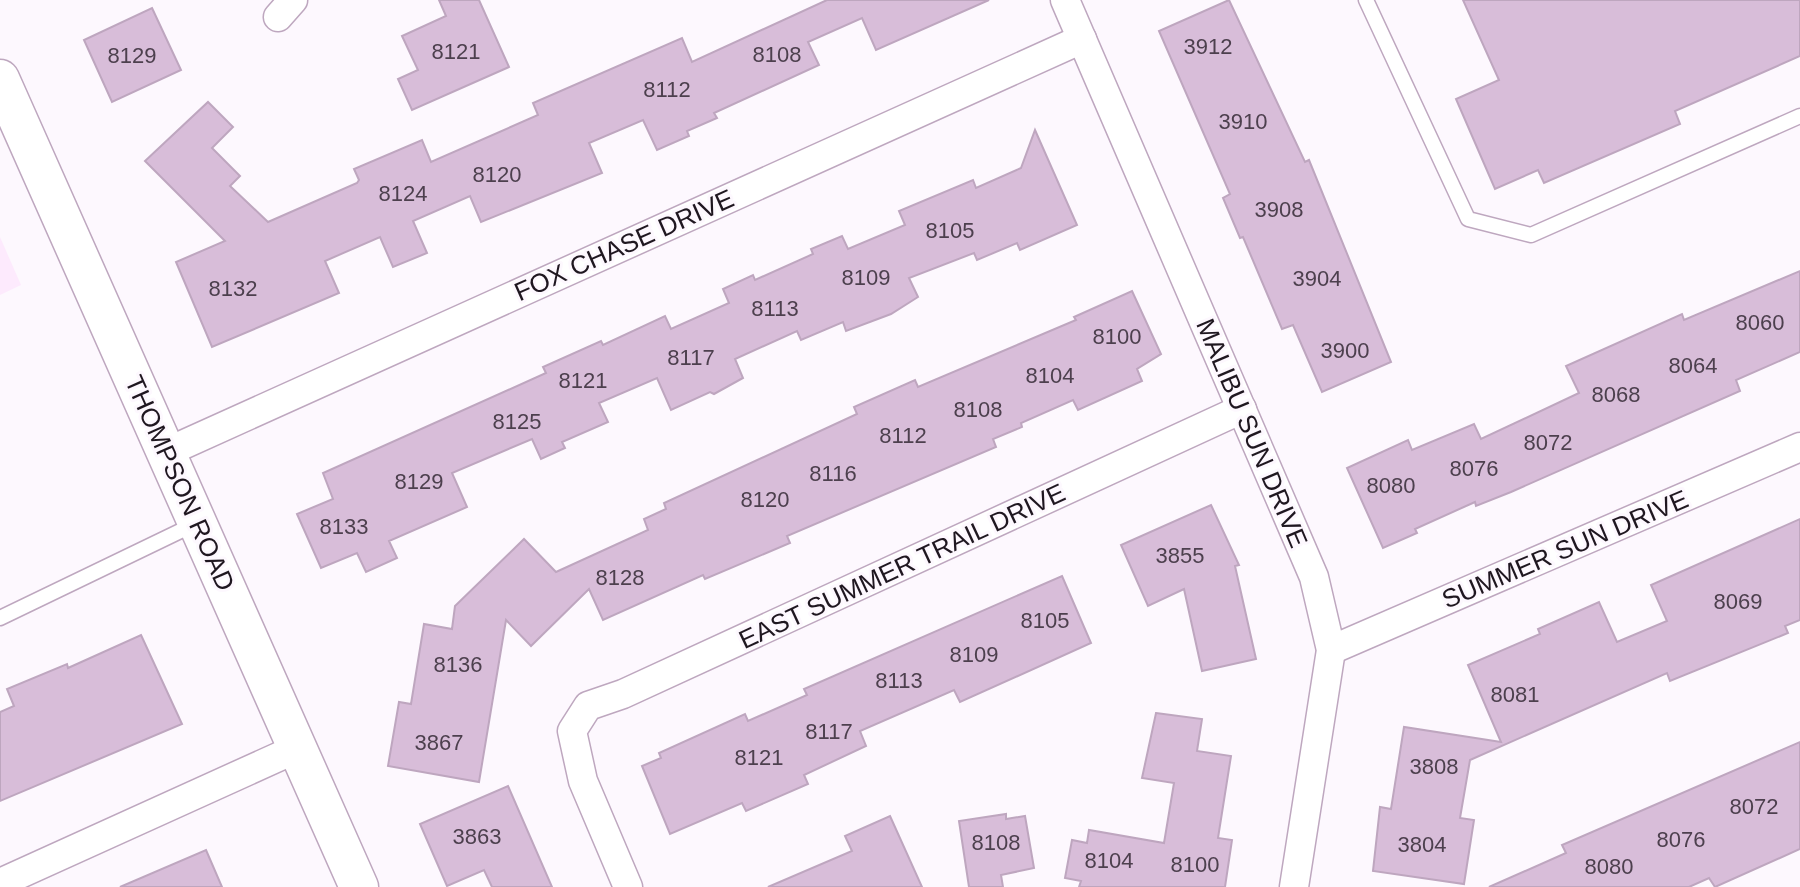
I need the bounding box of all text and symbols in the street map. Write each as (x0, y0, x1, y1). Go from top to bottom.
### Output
house number: 3912 (1184, 34, 1232, 59)
house number: 8121 (432, 39, 480, 64)
house number: 8108 (753, 42, 801, 67)
house number: 8129 (108, 43, 156, 68)
house number: 8112 (643, 77, 691, 102)
house number: 3910 (1219, 109, 1267, 134)
house number: 8120 (473, 162, 521, 187)
house number: 8124 (379, 181, 427, 206)
street label: FOX CHASE DRIVE (510, 183, 738, 307)
house number: 3908 (1255, 197, 1303, 222)
house number: 8105 (926, 218, 974, 243)
house number: 8109 (842, 265, 890, 290)
house number: 3904 (1293, 266, 1341, 291)
house number: 8132 (209, 276, 257, 301)
house number: 8113 (751, 296, 799, 321)
house number: 8060 (1736, 310, 1784, 335)
street label: MALIBU SUN DRIVE (1190, 314, 1314, 552)
house number: 8100 (1093, 324, 1141, 349)
house number: 3900 (1321, 338, 1369, 363)
house number: 8117 (667, 345, 715, 370)
house number: 8064 (1669, 353, 1717, 378)
house number: 8104 (1026, 363, 1074, 388)
house number: 8121 (559, 368, 607, 393)
street label: THOMPSON ROAD (119, 371, 241, 595)
house number: 8068 (1592, 382, 1640, 407)
house number: 8108 (954, 397, 1002, 422)
house number: 8125 (493, 409, 541, 434)
house number: 8112 (879, 423, 927, 448)
house number: 8072 (1524, 430, 1572, 455)
house number: 8076 (1450, 456, 1498, 481)
house number: 8116 (809, 461, 857, 486)
house number: 8129 (395, 469, 443, 494)
house number: 8080 (1367, 473, 1415, 498)
street label: EAST SUMMER TRAIL DRIVE (734, 477, 1070, 655)
street label: SUMMER SUN DRIVE (1437, 484, 1693, 614)
house number: 8120 (741, 487, 789, 512)
house number: 8133 (320, 514, 368, 539)
house number: 3855 (1156, 543, 1204, 568)
house number: 8128 (596, 565, 644, 590)
house number: 8069 (1714, 589, 1762, 614)
house number: 8105 (1021, 608, 1069, 633)
house number: 8109 (950, 642, 998, 667)
house number: 8136 (434, 652, 482, 677)
house number: 8113 (875, 668, 923, 693)
house number: 8081 (1491, 682, 1539, 707)
house number: 8117 (805, 719, 853, 744)
house number: 3867 (415, 730, 463, 755)
house number: 8121 (735, 745, 783, 770)
house number: 3808 (1410, 754, 1458, 779)
house number: 8072 (1730, 794, 1778, 819)
house number: 3863 (453, 824, 501, 849)
house number: 8076 (1657, 827, 1705, 852)
house number: 8108 (972, 830, 1020, 855)
house number: 3804 (1398, 832, 1446, 857)
house number: 8104 (1085, 848, 1133, 873)
house number: 8100 (1171, 852, 1219, 877)
house number: 8080 (1585, 854, 1633, 879)

